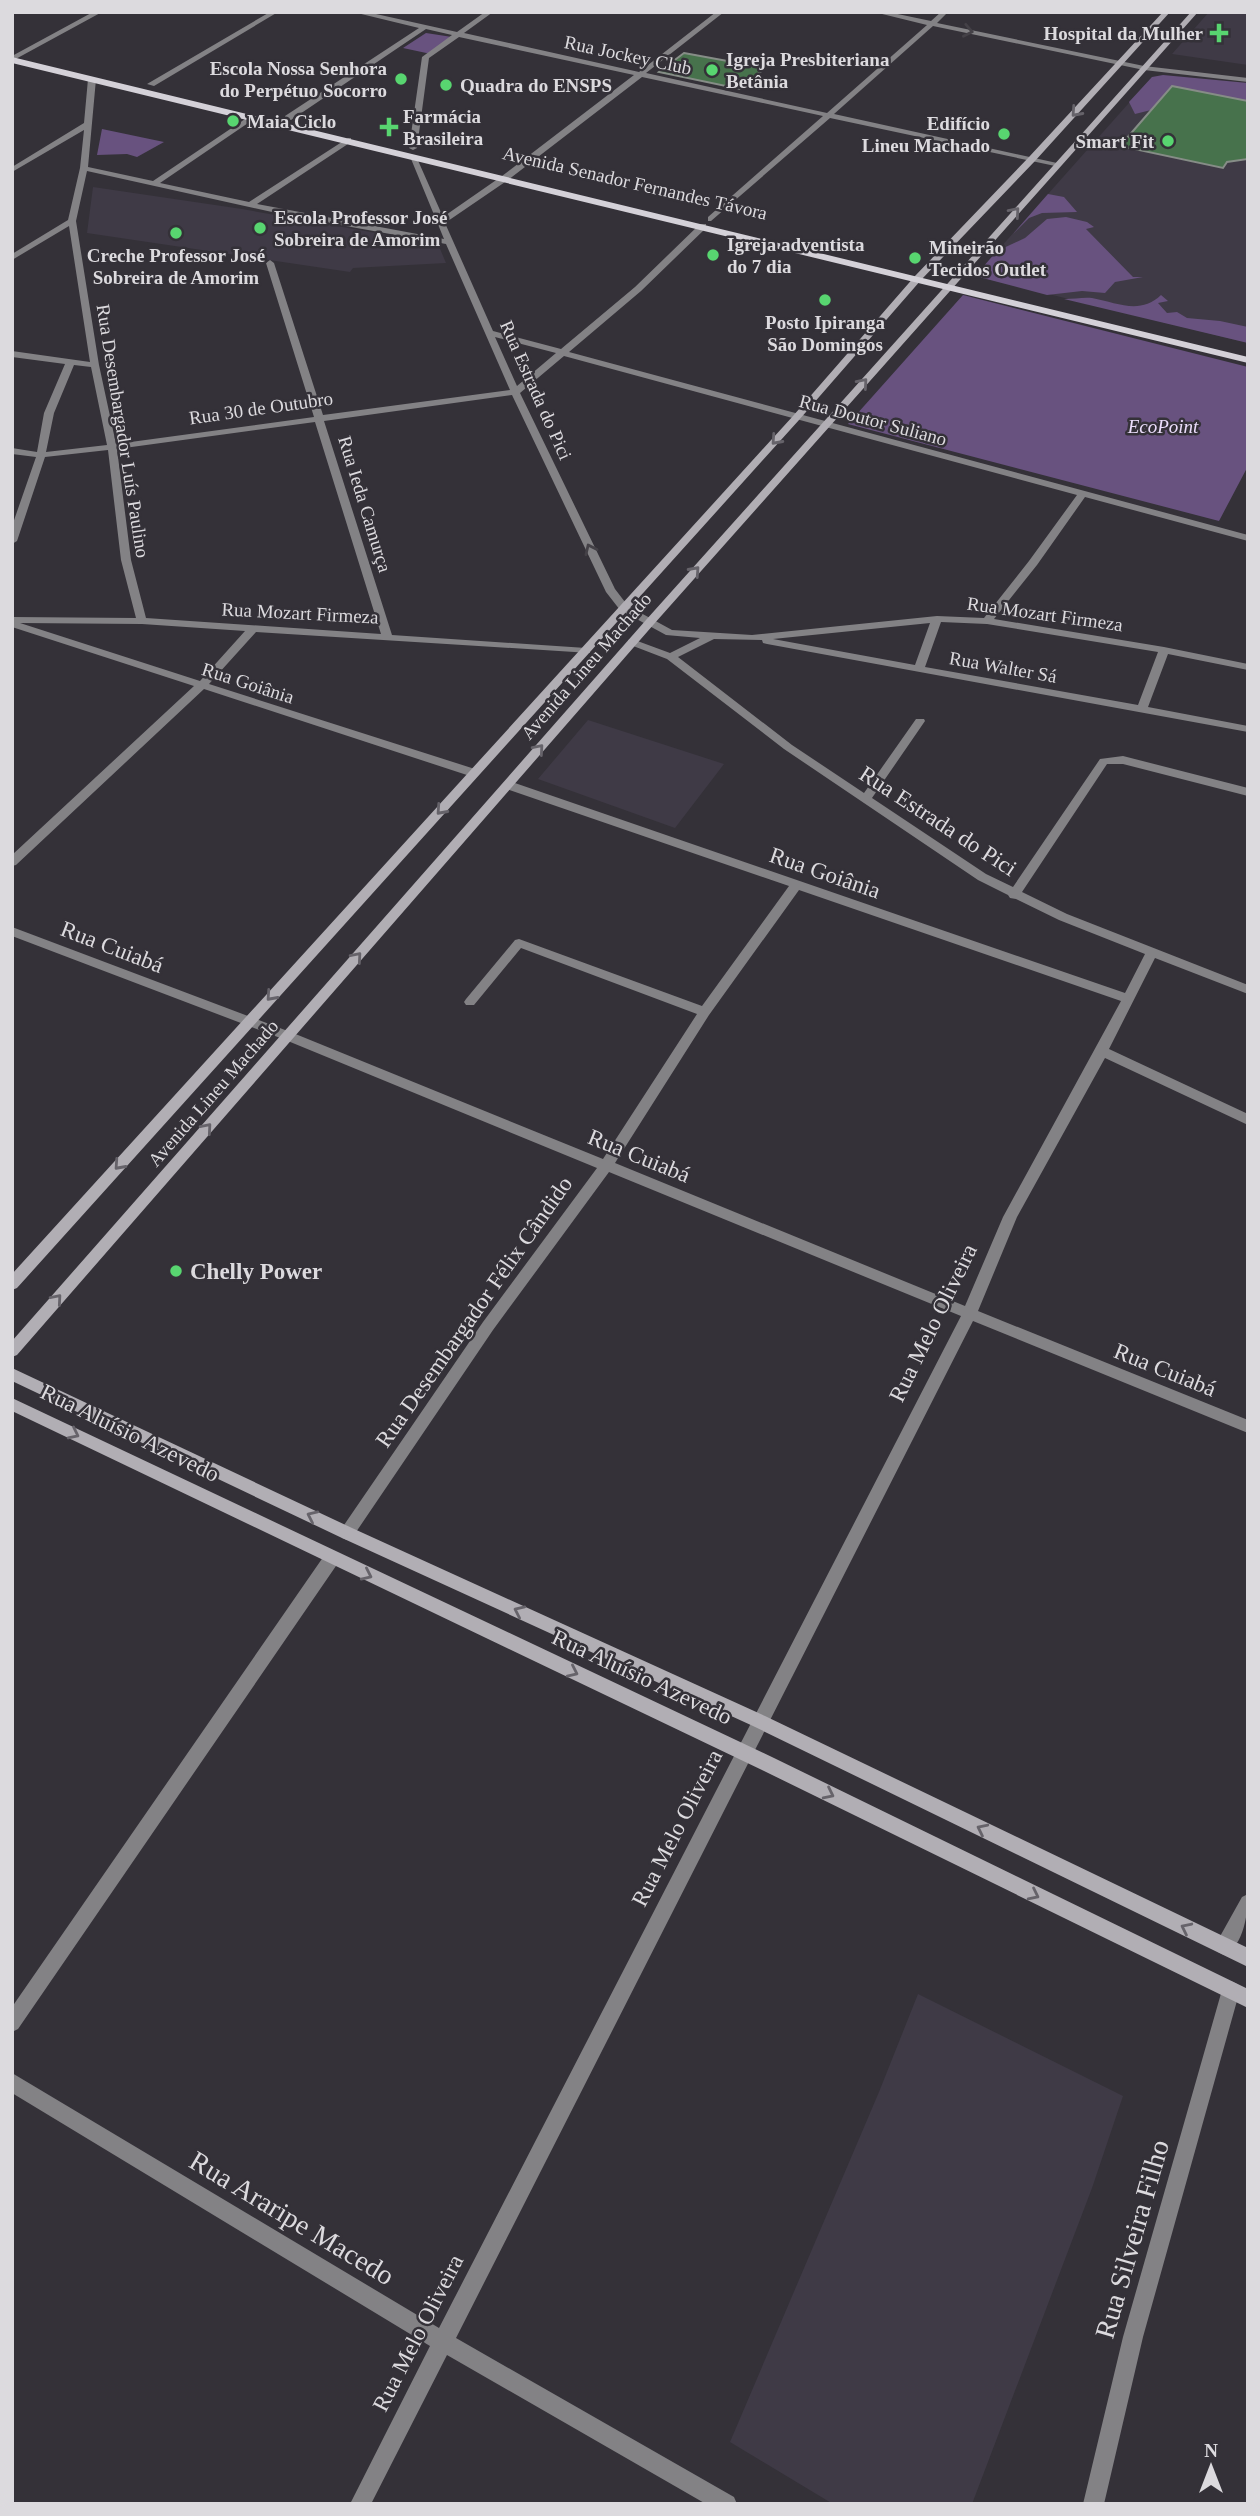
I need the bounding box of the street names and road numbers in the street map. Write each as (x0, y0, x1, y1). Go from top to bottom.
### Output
street label: Rua Jockey Club (562, 31, 694, 79)
street label: Avenida Senador Fernandes Távora (501, 142, 770, 224)
street label: Rua Desembargador Luís Paulino (93, 303, 153, 559)
street label: Rua Estrada do Pici (496, 317, 576, 463)
street label: Rua 30 de Outubro (188, 388, 334, 428)
street label: Rua Doutor Suliano (797, 390, 949, 450)
street label: Rua Ieda Camurça (334, 433, 396, 575)
street label: Avenida Lineu Machado (517, 588, 655, 744)
street label: Rua Mozart Firmeza (966, 593, 1125, 635)
street label: Rua Mozart Firmeza (221, 598, 380, 628)
street label: Rua Walter Sá (948, 647, 1059, 687)
street label: Rua Goiânia (199, 658, 297, 708)
street label: Rua Estrada do Pici (855, 761, 1021, 881)
street label: Rua Goiânia (766, 842, 884, 904)
street label: Rua Cuiabá (57, 916, 167, 978)
street label: Avenida Lineu Machado (144, 1015, 282, 1171)
street label: Rua Cuiabá (584, 1124, 694, 1188)
street label: Rua Desembargador Félix Cândido (371, 1172, 577, 1452)
street label: Rua Melo Oliveira (884, 1240, 982, 1406)
street label: Rua Cuiabá (1110, 1338, 1220, 1402)
street label: Rua Aluísio Azevedo (37, 1379, 223, 1487)
street label: Rua Aluísio Azevedo (548, 1624, 736, 1730)
street label: Rua Melo Oliveira (627, 1745, 727, 1911)
street label: Rua Silveira Filho (1089, 2136, 1175, 2342)
street label: Rua Araripe Macedo (184, 2145, 400, 2291)
street label: Rua Melo Oliveira (368, 2250, 468, 2416)

